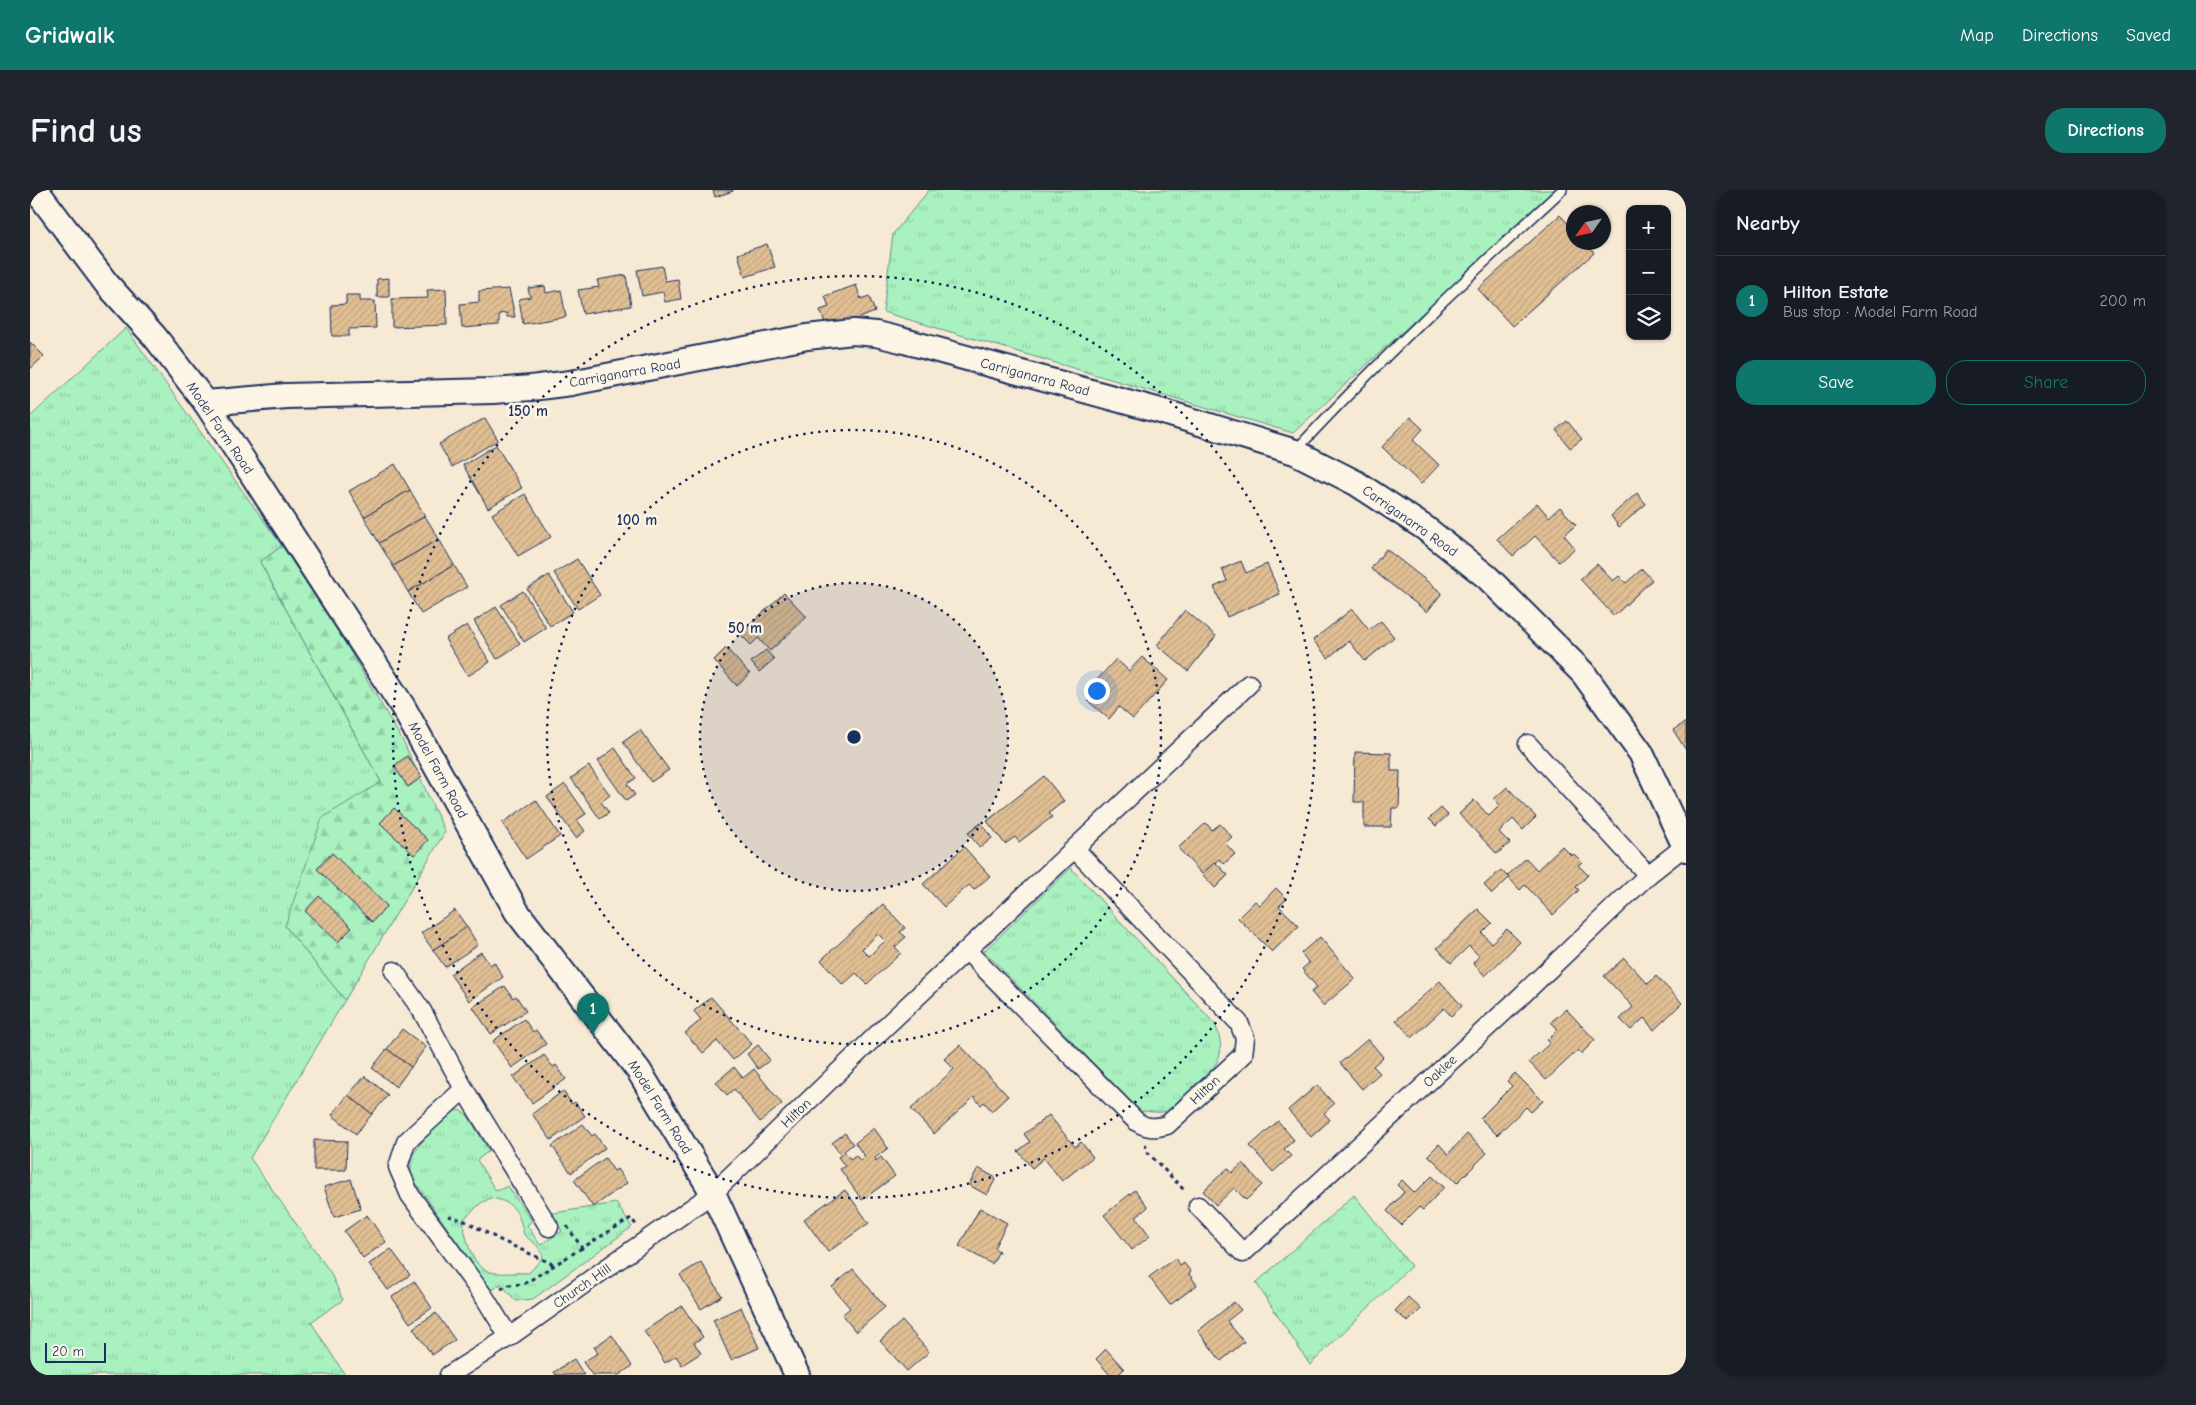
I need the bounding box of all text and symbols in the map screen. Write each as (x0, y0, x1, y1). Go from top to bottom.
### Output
text: Gridwalk (25, 21, 114, 49)
text: Map (1960, 25, 1994, 46)
text: Directions (2022, 25, 2098, 46)
text: Saved (2126, 25, 2171, 46)
button: Directions (2045, 108, 2166, 153)
text: Find us (30, 110, 142, 151)
north arrow (1566, 205, 1611, 250)
map controls (1626, 205, 1671, 340)
button: + (1626, 205, 1671, 250)
text: Nearby (1736, 211, 1800, 235)
button: − (1626, 250, 1671, 295)
text: Hilton Estate (1783, 281, 1888, 303)
text: 1 (1749, 292, 1755, 310)
text: 200 m (2100, 292, 2146, 310)
button: layers (1626, 295, 1671, 340)
text: Bus stop · Model Farm Road (1783, 303, 1978, 321)
street label: Carriganarra Road (978, 354, 1092, 400)
street label: Carriganarra Road (568, 355, 682, 391)
button: Save (1736, 360, 1936, 405)
button: Share (1946, 360, 2146, 405)
street label: Model Farm Road (183, 379, 257, 477)
text: 150 m (508, 402, 548, 420)
street label: Carriganarra Road (1359, 482, 1461, 560)
text: 100 m (617, 511, 657, 529)
text: 50 m (728, 619, 762, 637)
your location (1084, 678, 1110, 704)
street label: Model Farm Road (404, 719, 472, 821)
centre of rings (845, 728, 863, 746)
pin: 1 (577, 993, 609, 1034)
street label: Oaklee (1420, 1051, 1460, 1091)
street label: Model Farm Road (624, 1057, 696, 1157)
street label: Hilton (1186, 1072, 1224, 1108)
street label: Hilton (777, 1095, 815, 1131)
street label: Church Hill (550, 1260, 614, 1312)
scale bar (45, 1340, 106, 1363)
text: 20 m (52, 1343, 84, 1360)

